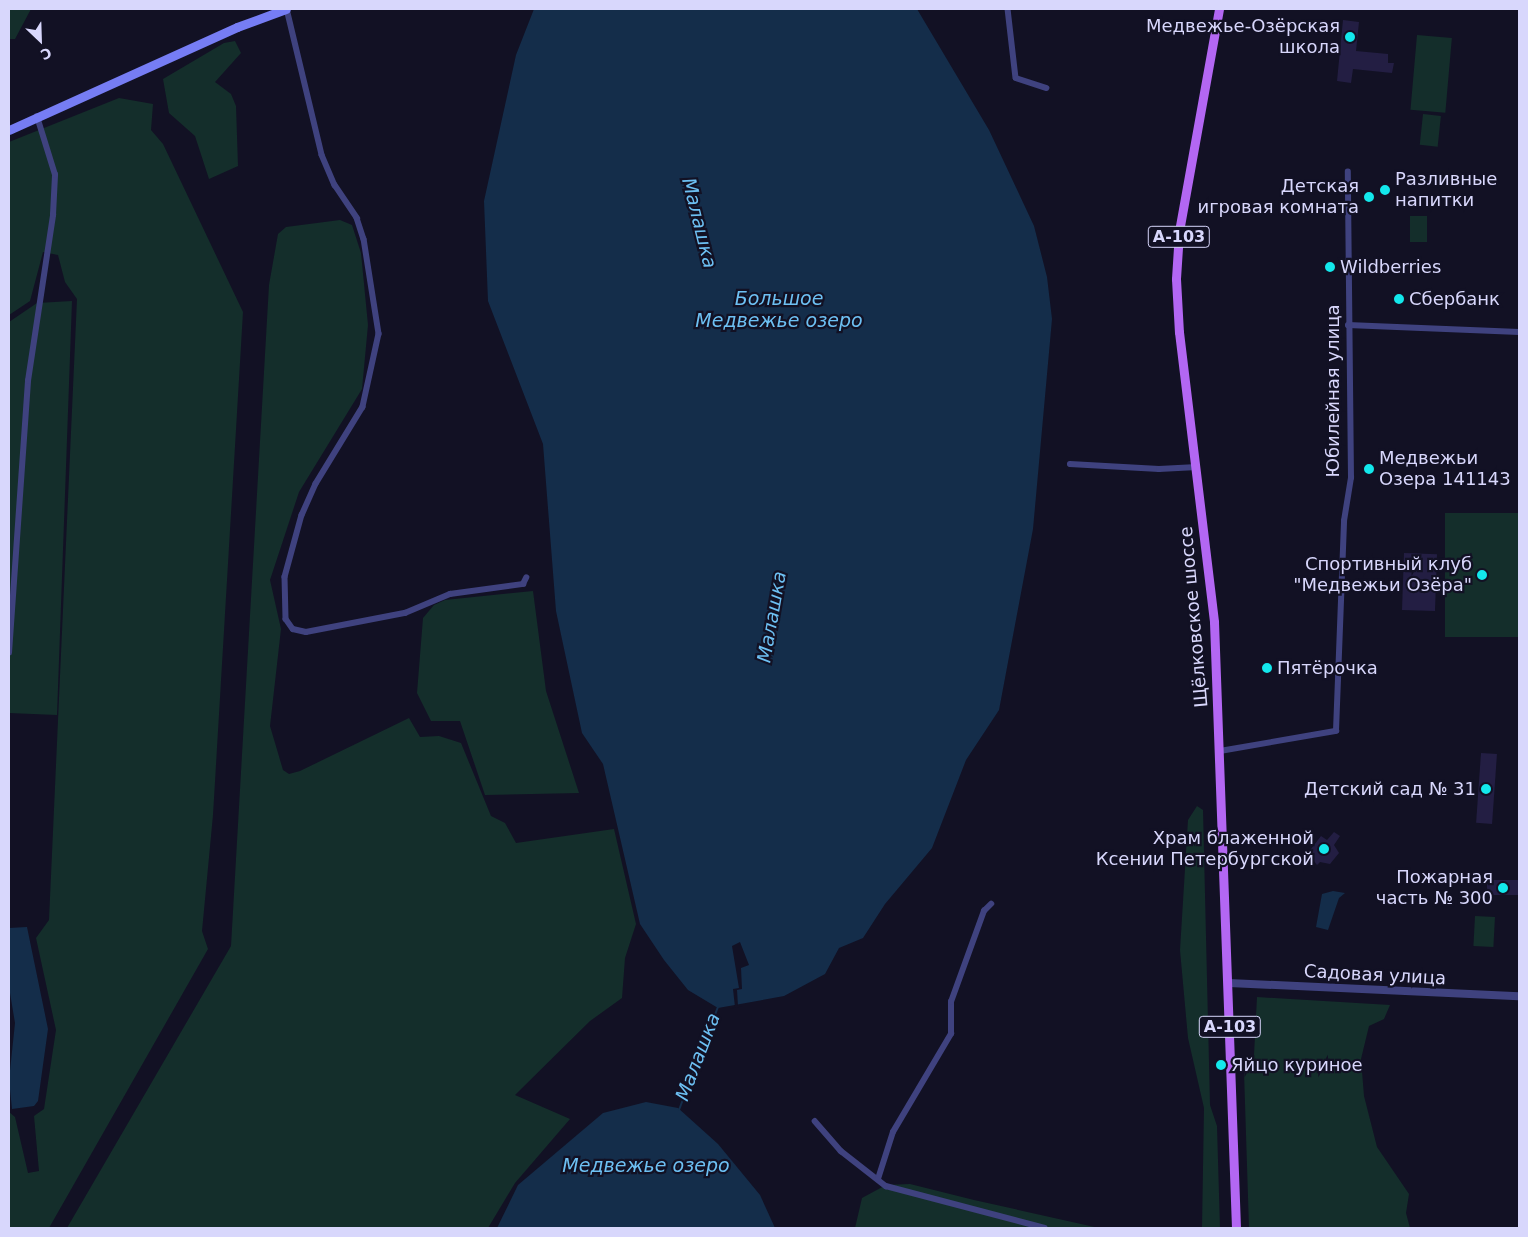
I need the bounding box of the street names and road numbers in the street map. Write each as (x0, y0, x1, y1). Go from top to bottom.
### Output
road number: А-103 (1148, 223, 1210, 250)
street label: Юбилейная улица (1322, 305, 1344, 477)
street label: Щёлковское шоссе (1175, 526, 1213, 708)
street label: Садовая улица (1303, 960, 1447, 990)
road number: А-103 (1199, 1014, 1261, 1040)

